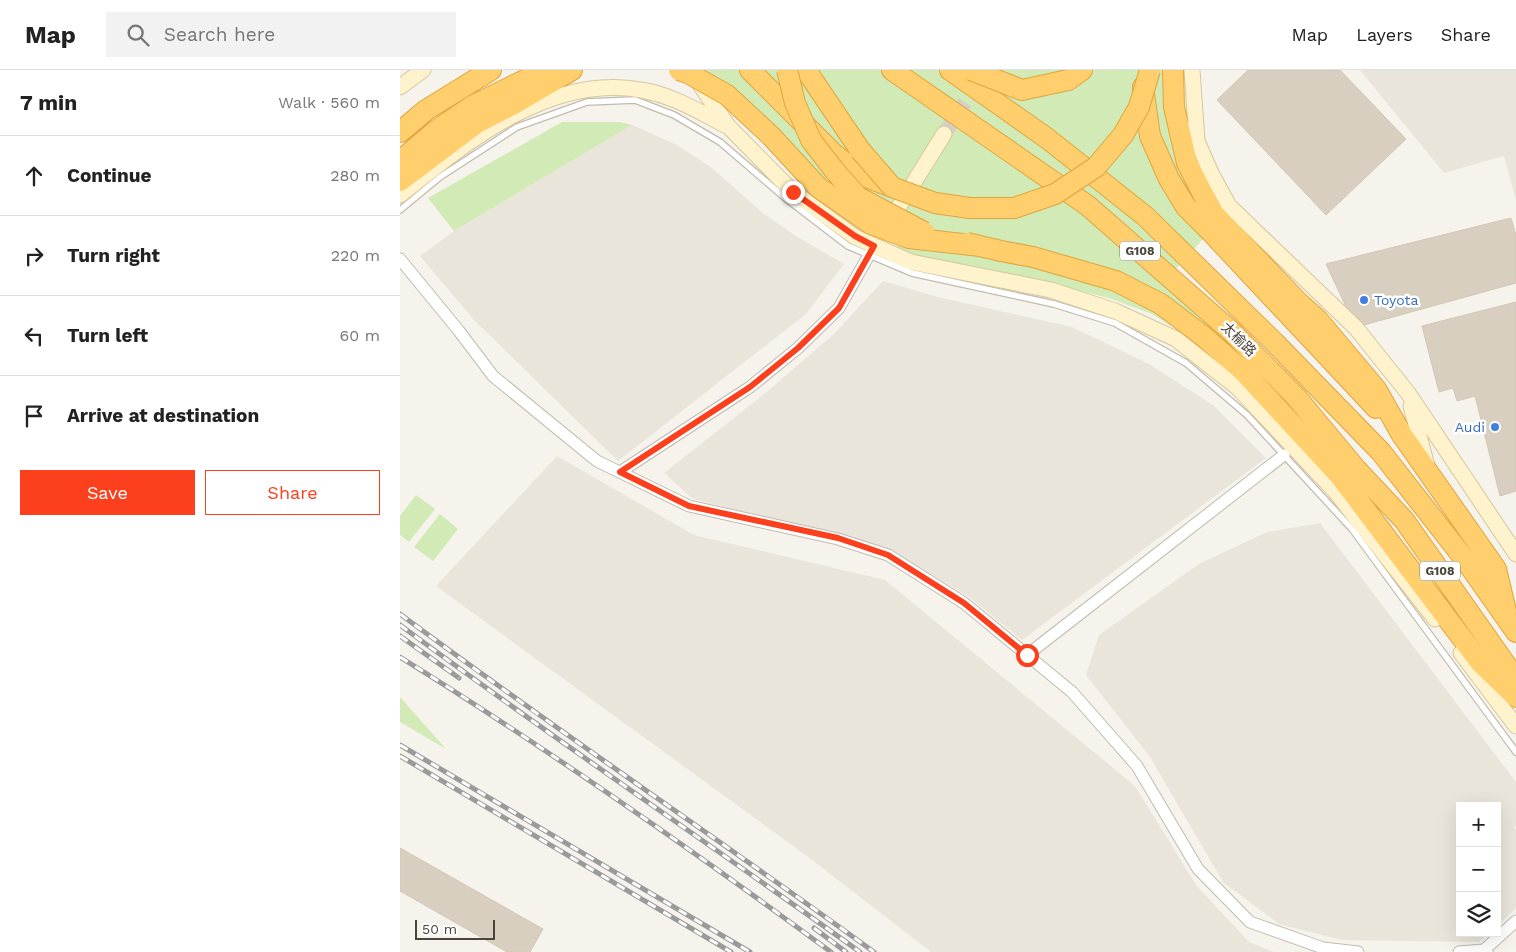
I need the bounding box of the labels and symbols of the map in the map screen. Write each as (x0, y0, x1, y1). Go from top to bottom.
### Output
route end (782, 181, 805, 204)
road number: G108 (1120, 242, 1160, 260)
place label: Toyota (1374, 292, 1418, 308)
marker: Toyota (1358, 294, 1370, 306)
street label: 太榆路 (1218, 319, 1260, 359)
place label: Audi (1455, 419, 1485, 435)
marker: Audi (1489, 421, 1501, 433)
road number: G108 (1420, 562, 1460, 581)
route start (1016, 644, 1039, 667)
scale bar (415, 917, 495, 940)

